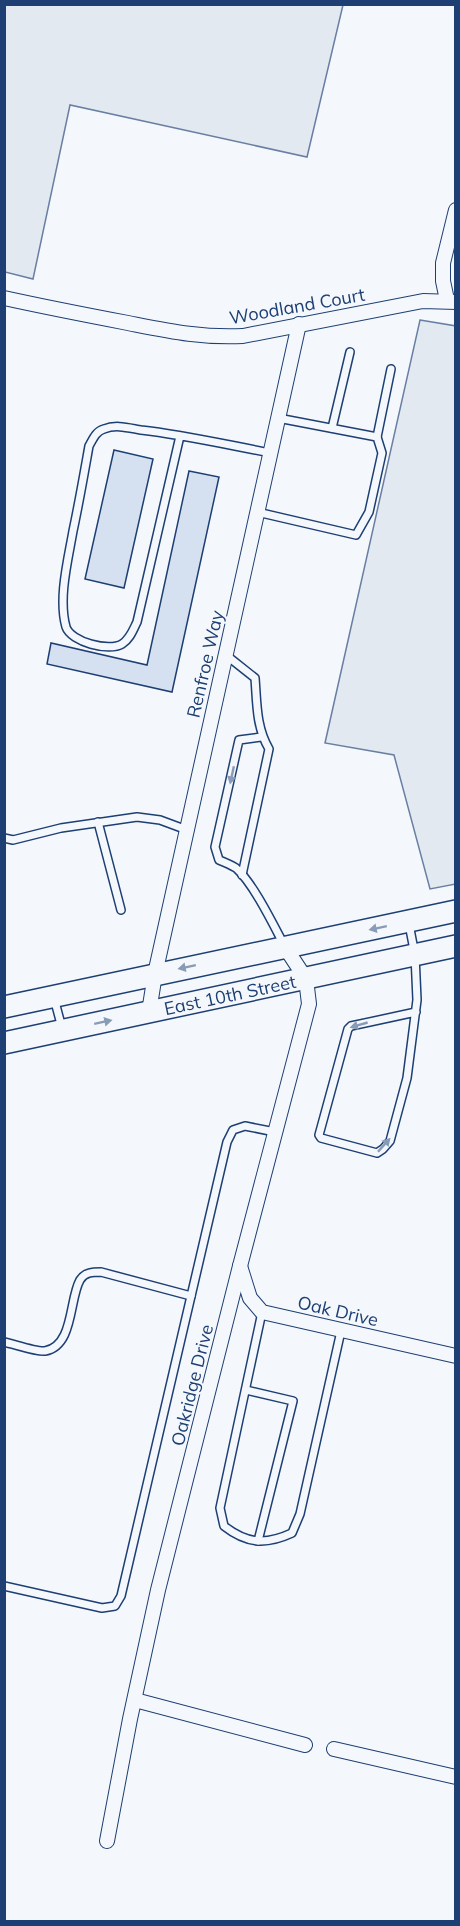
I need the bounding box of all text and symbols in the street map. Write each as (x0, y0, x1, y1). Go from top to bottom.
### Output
street label: Woodland Court (227, 283, 367, 329)
street label: Renfroe Way (182, 608, 229, 720)
one-way arrow (227, 766, 236, 785)
one-way arrow (368, 924, 387, 933)
one-way arrow (177, 963, 196, 972)
street label: East 10th Street (162, 970, 298, 1020)
one-way arrow (94, 1017, 113, 1026)
one-way arrow (350, 1021, 368, 1030)
one-way arrow (377, 1138, 391, 1153)
street label: Oak Drive (295, 1291, 381, 1331)
street label: Oakridge Drive (166, 1322, 218, 1448)

